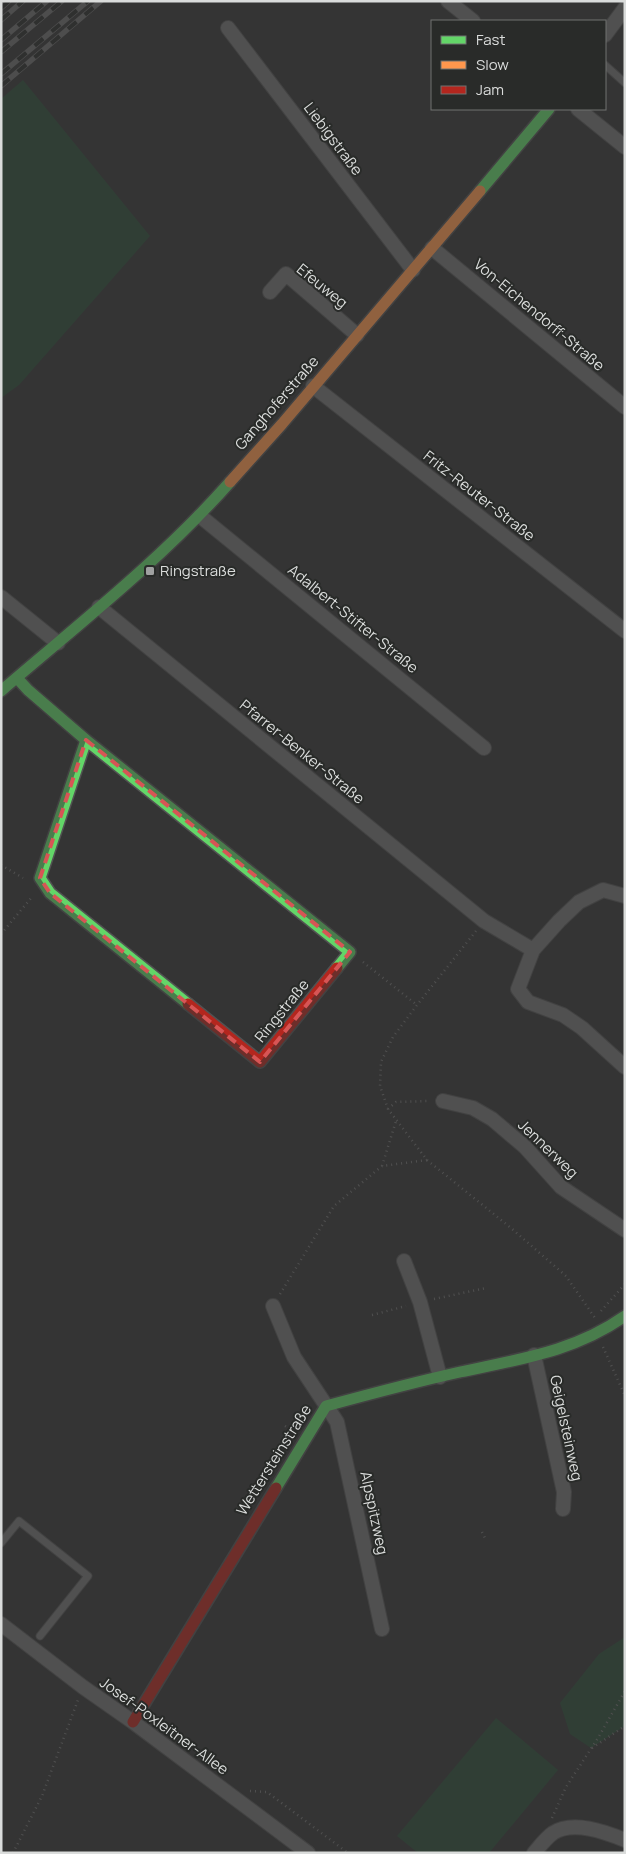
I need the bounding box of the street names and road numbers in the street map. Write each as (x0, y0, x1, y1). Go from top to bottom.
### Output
street label: Liebigstraße (299, 98, 368, 180)
street label: Von-Eichendorff-Straße (469, 254, 609, 376)
street label: Efeuweg (292, 259, 352, 313)
street label: Ganghoferstraße (230, 351, 324, 454)
street label: Fritz-Reuter-Straße (419, 445, 540, 546)
street label: Adalbert-Stifter-Straße (284, 559, 423, 678)
street label: Pfarrer-Benker-Straße (235, 695, 369, 809)
street label: Ringstraße (250, 974, 314, 1047)
street label: Jennerweg (514, 1115, 583, 1183)
street label: Geigelsteinweg (545, 1373, 588, 1483)
street label: Wettersteinstraße (231, 1400, 316, 1519)
street label: Alpspitzweg (355, 1469, 394, 1557)
street label: Josef-Poxleitner-Allee (96, 1672, 233, 1780)

